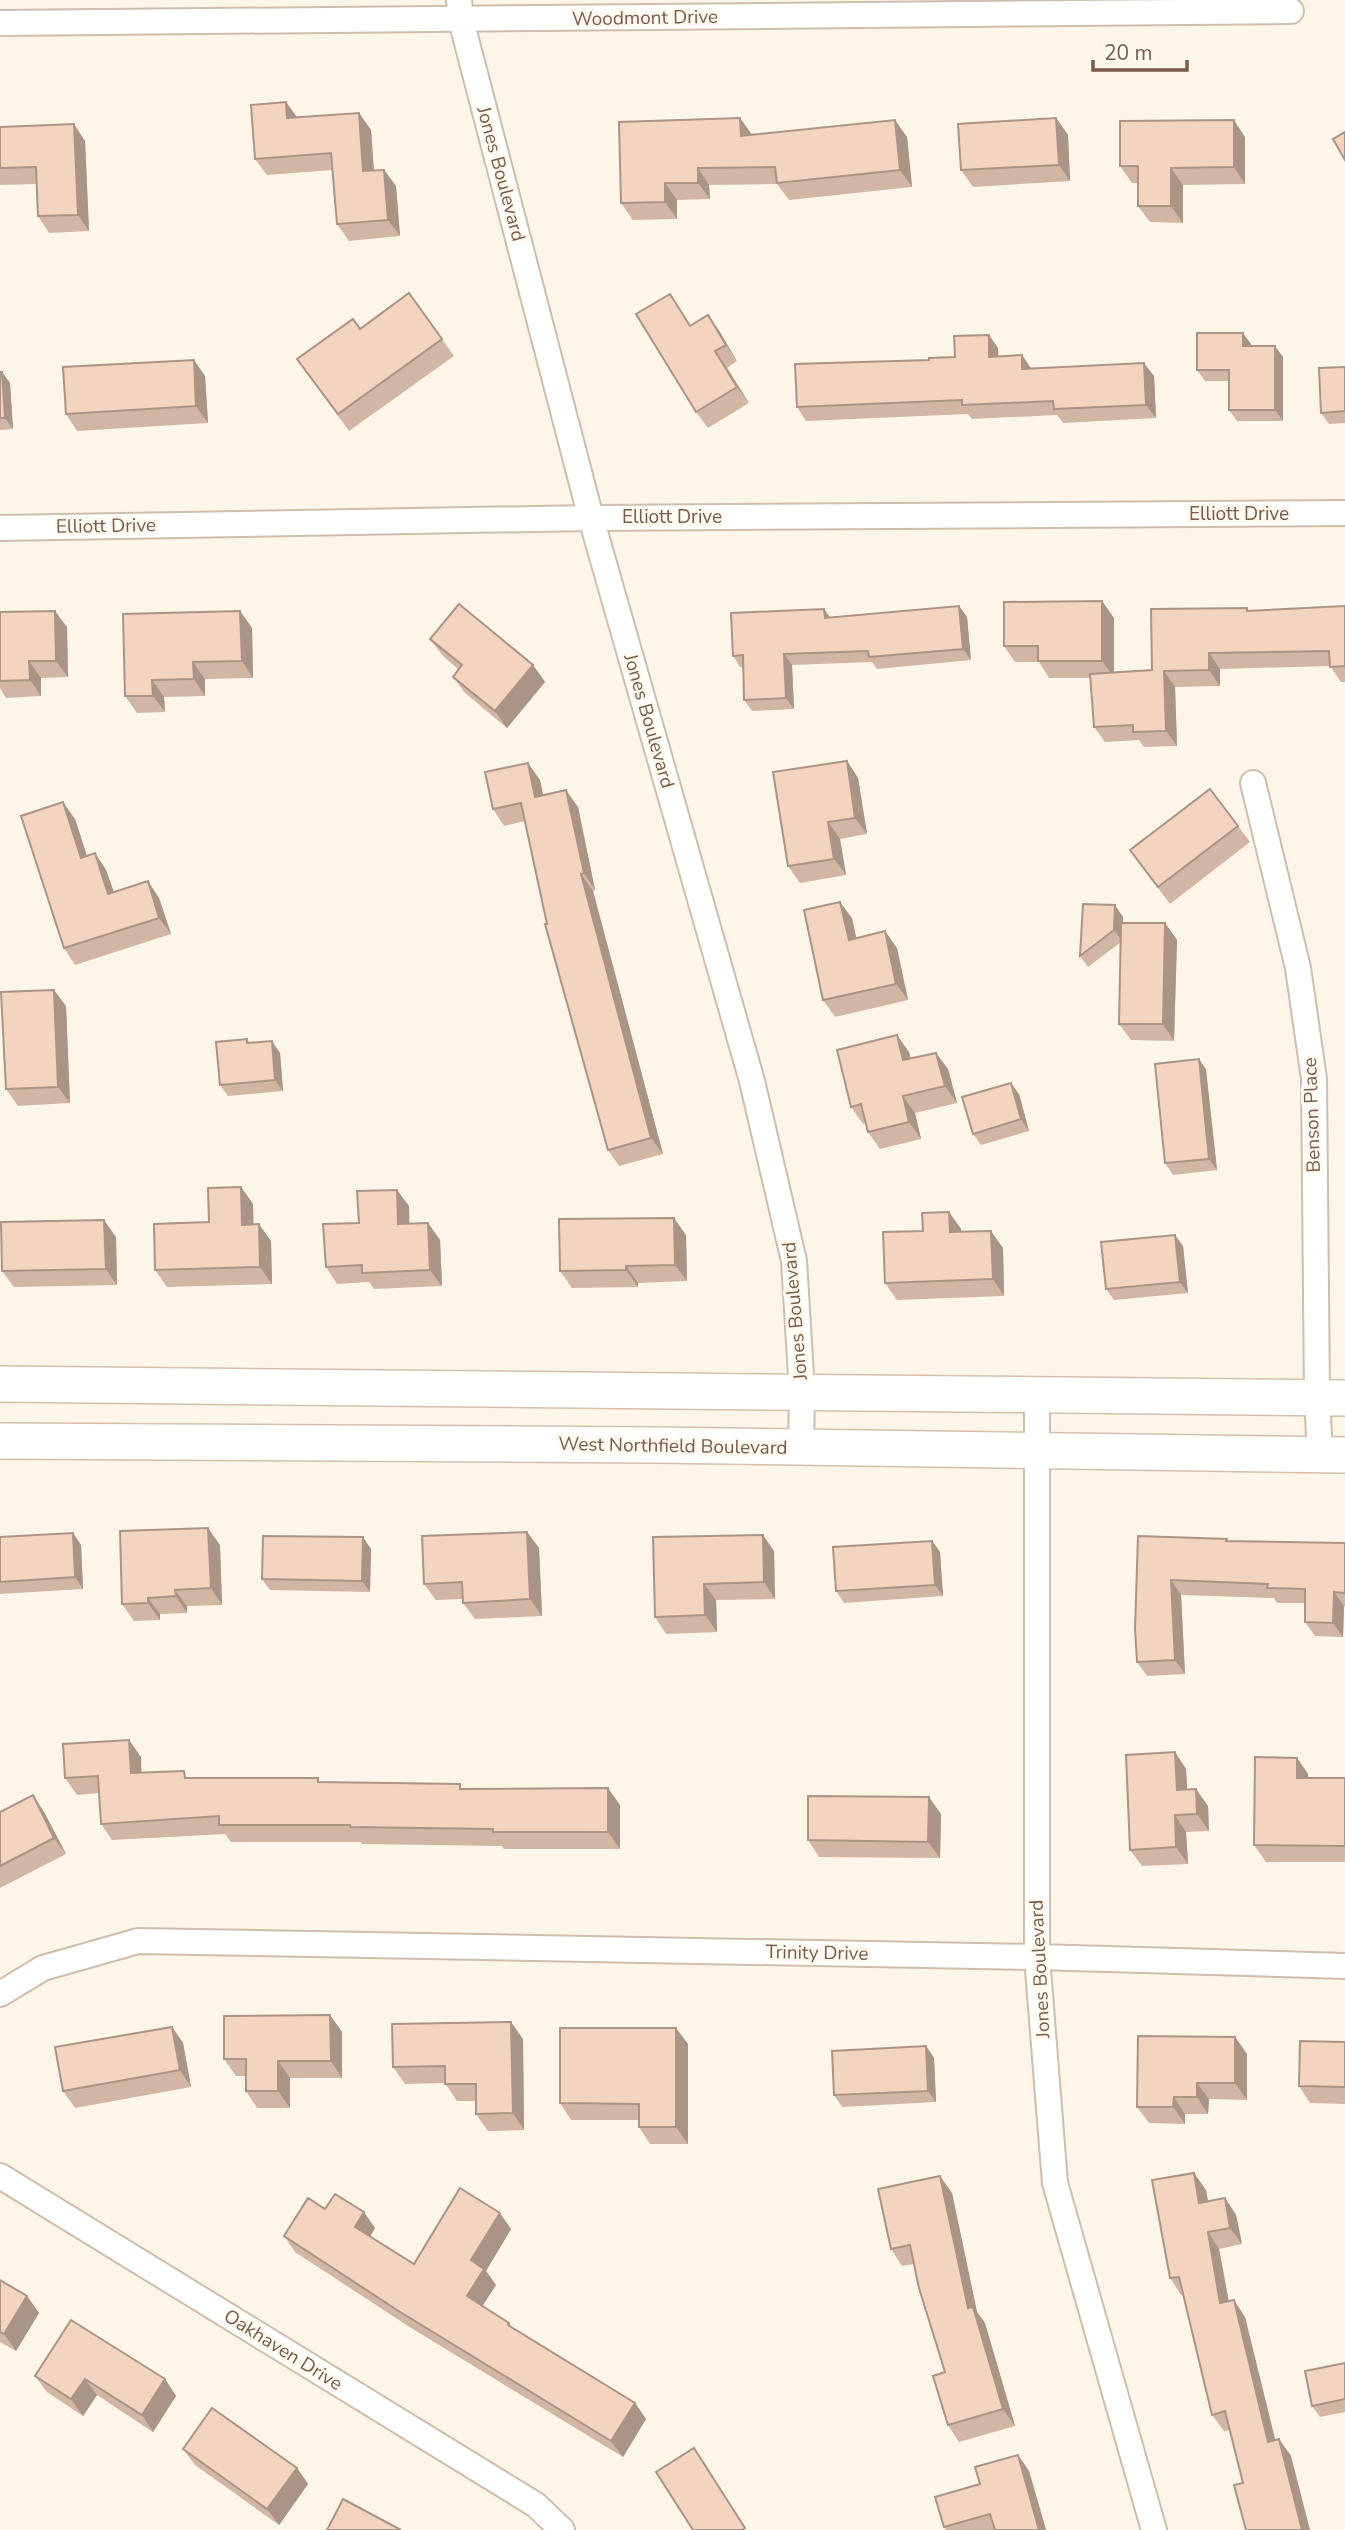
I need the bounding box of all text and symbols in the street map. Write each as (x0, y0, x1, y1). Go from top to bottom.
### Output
street label: Woodmont Drive (572, 4, 718, 32)
scale bar (1093, 28, 1188, 72)
text: 20 m (1104, 39, 1153, 67)
street label: Jones Boulevard (470, 103, 532, 244)
street label: Elliott Drive (1189, 501, 1289, 527)
street label: Elliott Drive (622, 504, 722, 530)
street label: Elliott Drive (56, 512, 156, 540)
street label: Jones Boulevard (617, 650, 681, 791)
street label: Benson Place (1297, 1057, 1327, 1173)
street label: Jones Boulevard (776, 1241, 814, 1382)
street label: West Northfield Boulevard (558, 1431, 788, 1461)
street label: Jones Boulevard (1023, 1899, 1057, 2040)
street label: Trinity Drive (765, 1939, 869, 1967)
street label: Oakhaven Drive (219, 2303, 347, 2397)

